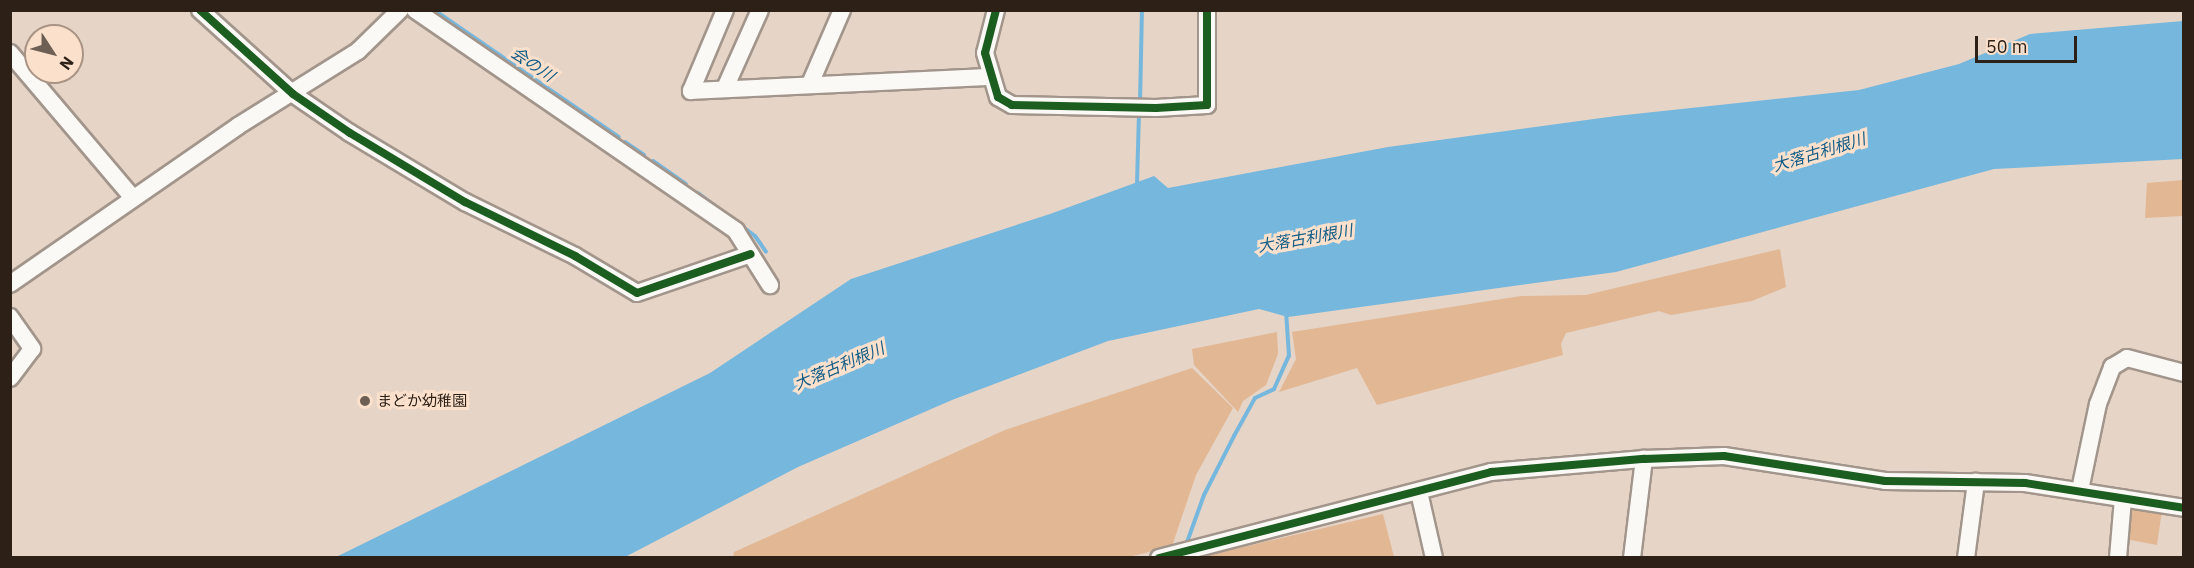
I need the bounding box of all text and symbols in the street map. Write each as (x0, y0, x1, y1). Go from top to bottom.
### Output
north arrow (24, 24, 84, 84)
scale bar (1978, 24, 2080, 62)
text: 50 m (1986, 35, 2028, 58)
water label: 会の川 (508, 43, 558, 85)
text: N (55, 53, 78, 74)
water label: 大落古利根川 (1770, 129, 1868, 175)
water label: 大落古利根川 (1256, 220, 1354, 256)
water label: 大落古利根川 (791, 338, 887, 394)
place label: まどか幼稚園 (377, 392, 467, 410)
marker: まどか幼稚園 (358, 394, 372, 408)

